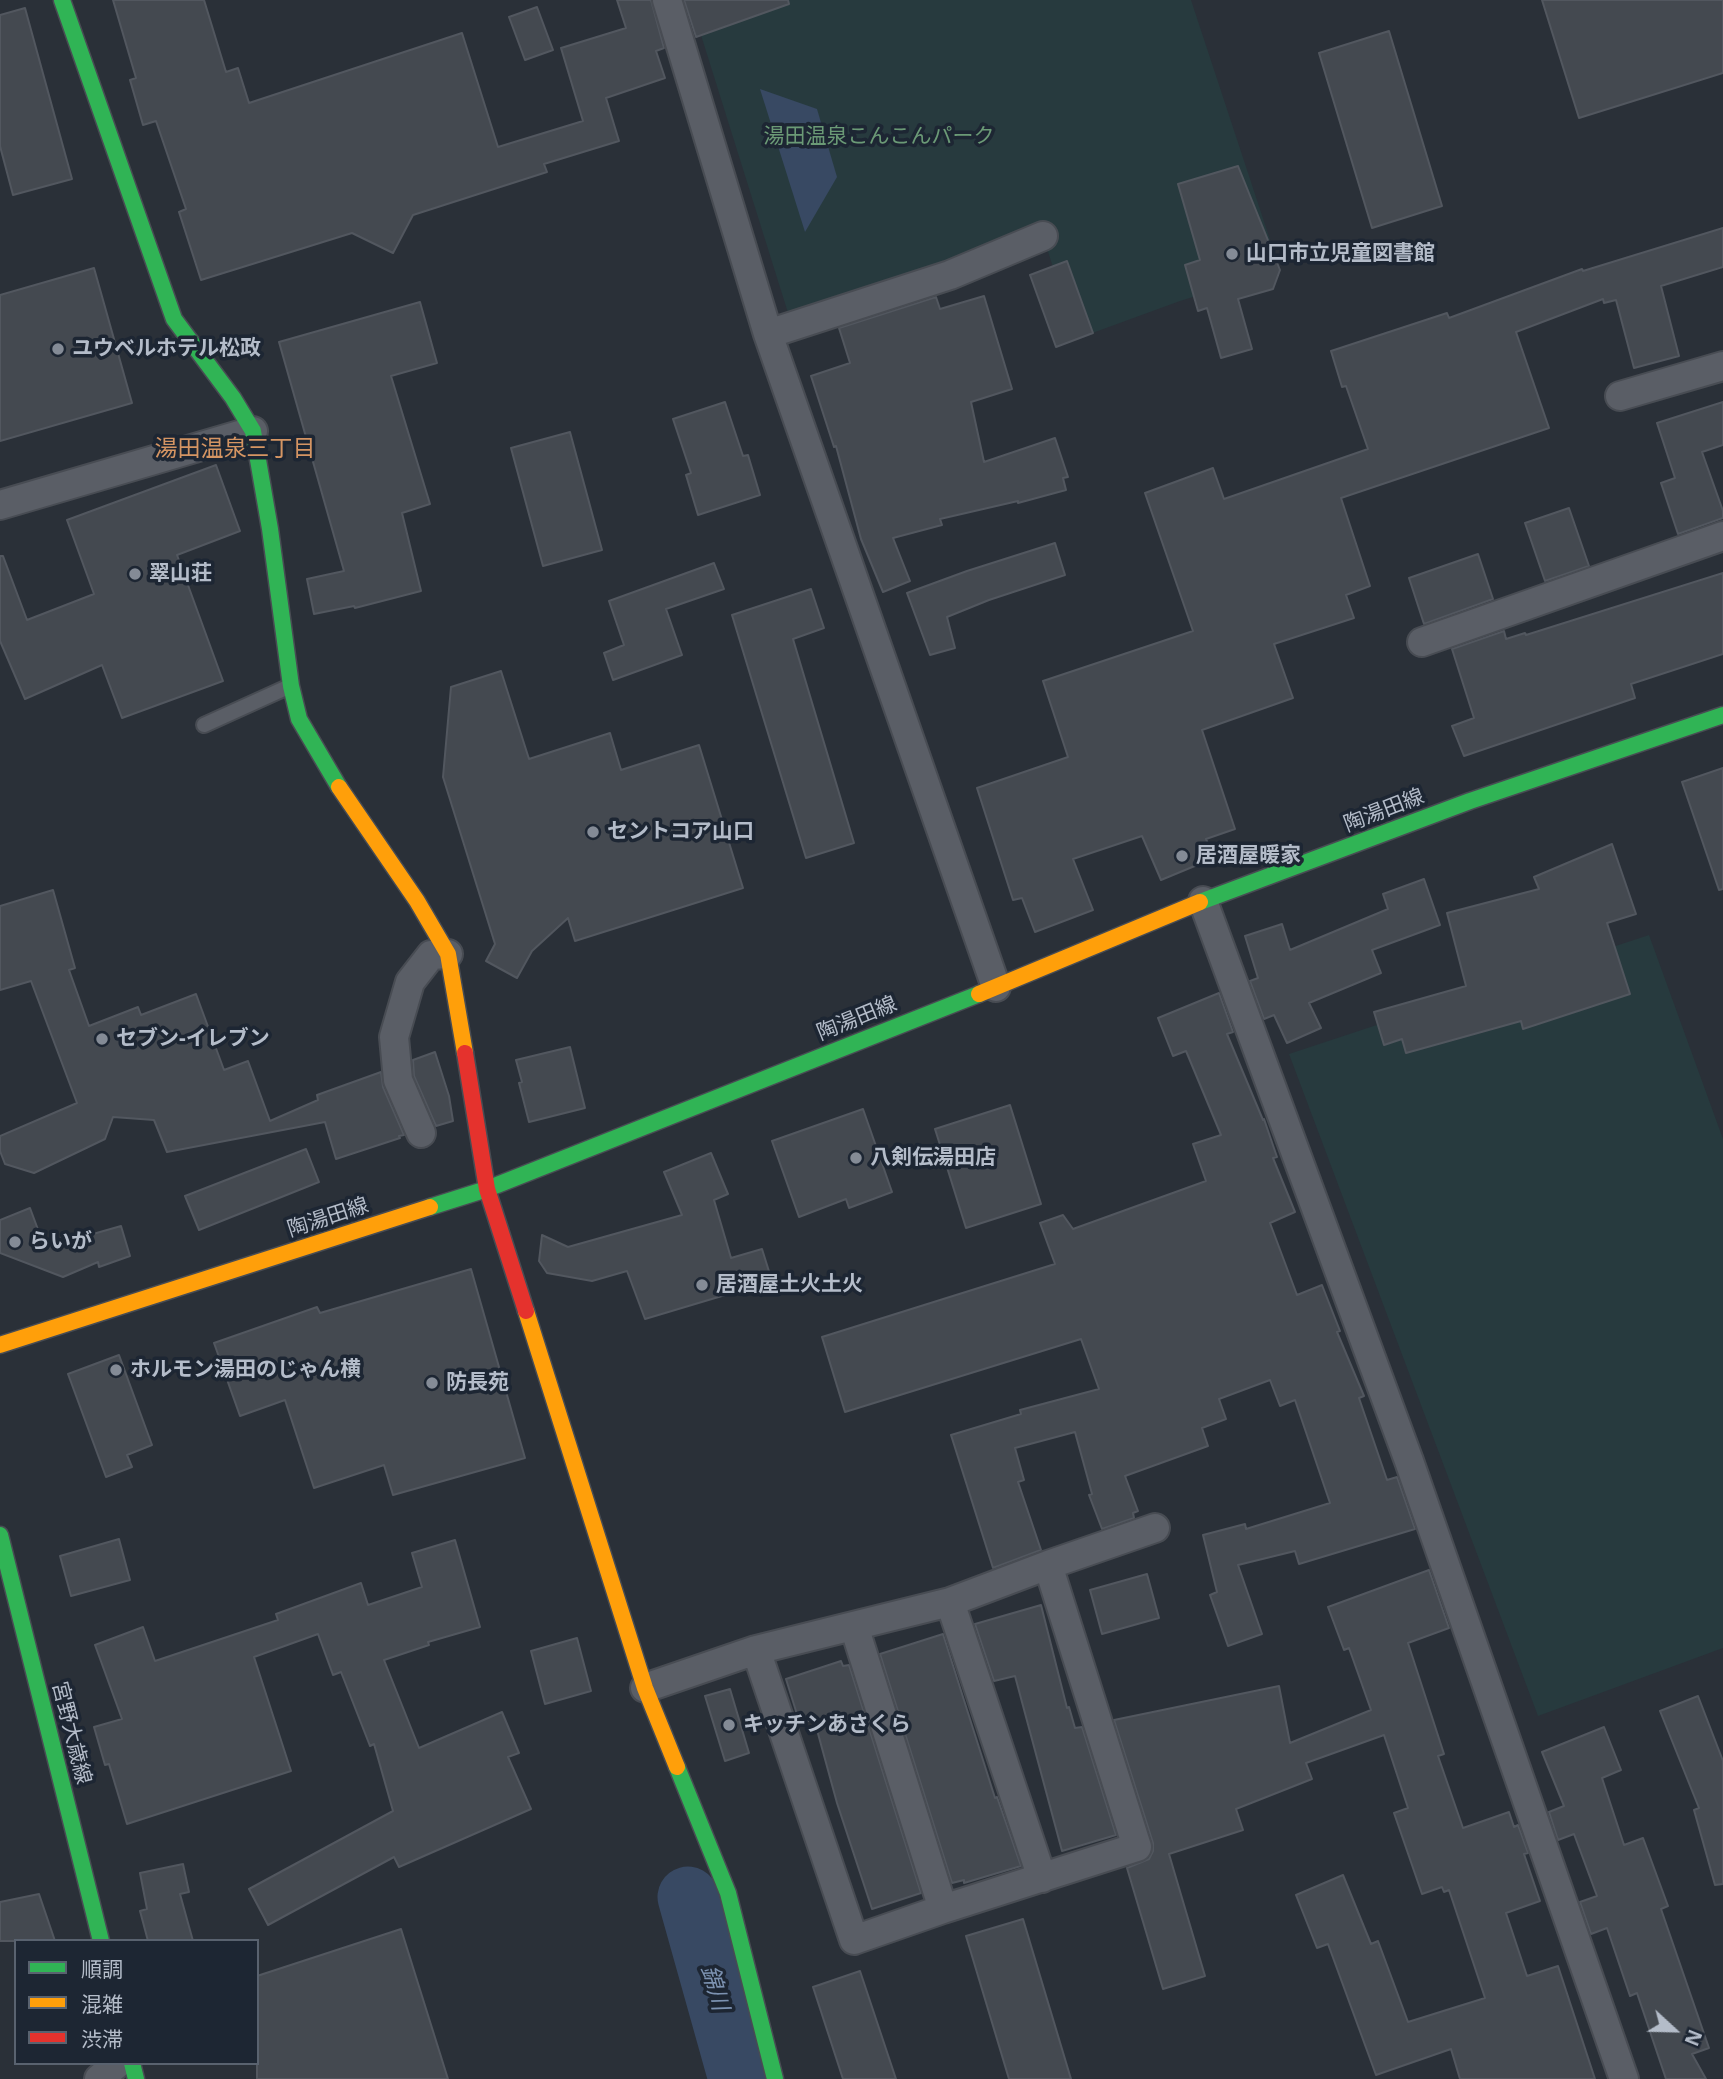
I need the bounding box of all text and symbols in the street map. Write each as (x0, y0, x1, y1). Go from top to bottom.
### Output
park label: 湯田温泉こんこんパーク (764, 124, 994, 150)
place label: 山口市立児童図書館 (1246, 241, 1435, 267)
marker: 山口市立児童図書館 (1224, 246, 1240, 262)
place label: ユウベルホテル松政 (72, 336, 261, 362)
marker: ユウベルホテル松政 (50, 341, 66, 357)
district label: 湯田温泉三丁目 (155, 435, 315, 463)
place label: 翠山荘 (149, 561, 212, 587)
marker: 翠山荘 (127, 566, 143, 582)
street label: 陶湯田線 (1340, 784, 1428, 838)
place label: セントコア山口 (607, 819, 754, 845)
marker: セントコア山口 (585, 824, 601, 840)
place label: 居酒屋暖家 (1196, 843, 1301, 869)
marker: 居酒屋暖家 (1174, 848, 1190, 864)
street label: 陶湯田線 (813, 992, 901, 1046)
place label: セブン-イレブン (116, 1026, 270, 1052)
marker: セブン-イレブン (94, 1031, 110, 1047)
place label: 八剣伝湯田店 (870, 1145, 996, 1171)
marker: 八剣伝湯田店 (848, 1150, 864, 1166)
street label: 陶湯田線 (284, 1193, 372, 1243)
place label: らいが (29, 1229, 92, 1255)
marker: らいが (7, 1234, 23, 1250)
place label: 居酒屋土火土火 (716, 1272, 863, 1298)
marker: 居酒屋土火土火 (694, 1277, 710, 1293)
place label: ホルモン湯田のじゃん横 (130, 1357, 361, 1383)
marker: ホルモン湯田のじゃん横 (108, 1362, 124, 1378)
place label: 防長苑 (446, 1370, 509, 1396)
marker: 防長苑 (424, 1375, 440, 1391)
street label: 宮野大歳線 (46, 1679, 96, 1787)
place label: キッチンあさくら (743, 1712, 911, 1738)
marker: キッチンあさくら (721, 1717, 737, 1733)
legend (14, 1939, 259, 2065)
text: 順調 (81, 1955, 123, 1983)
water label: 錦川 (694, 1962, 734, 2014)
text: 混雑 (81, 1990, 123, 2018)
north arrow (1639, 1995, 1709, 2065)
text: 渋滞 (81, 2025, 123, 2053)
text: N (1679, 2026, 1708, 2050)

